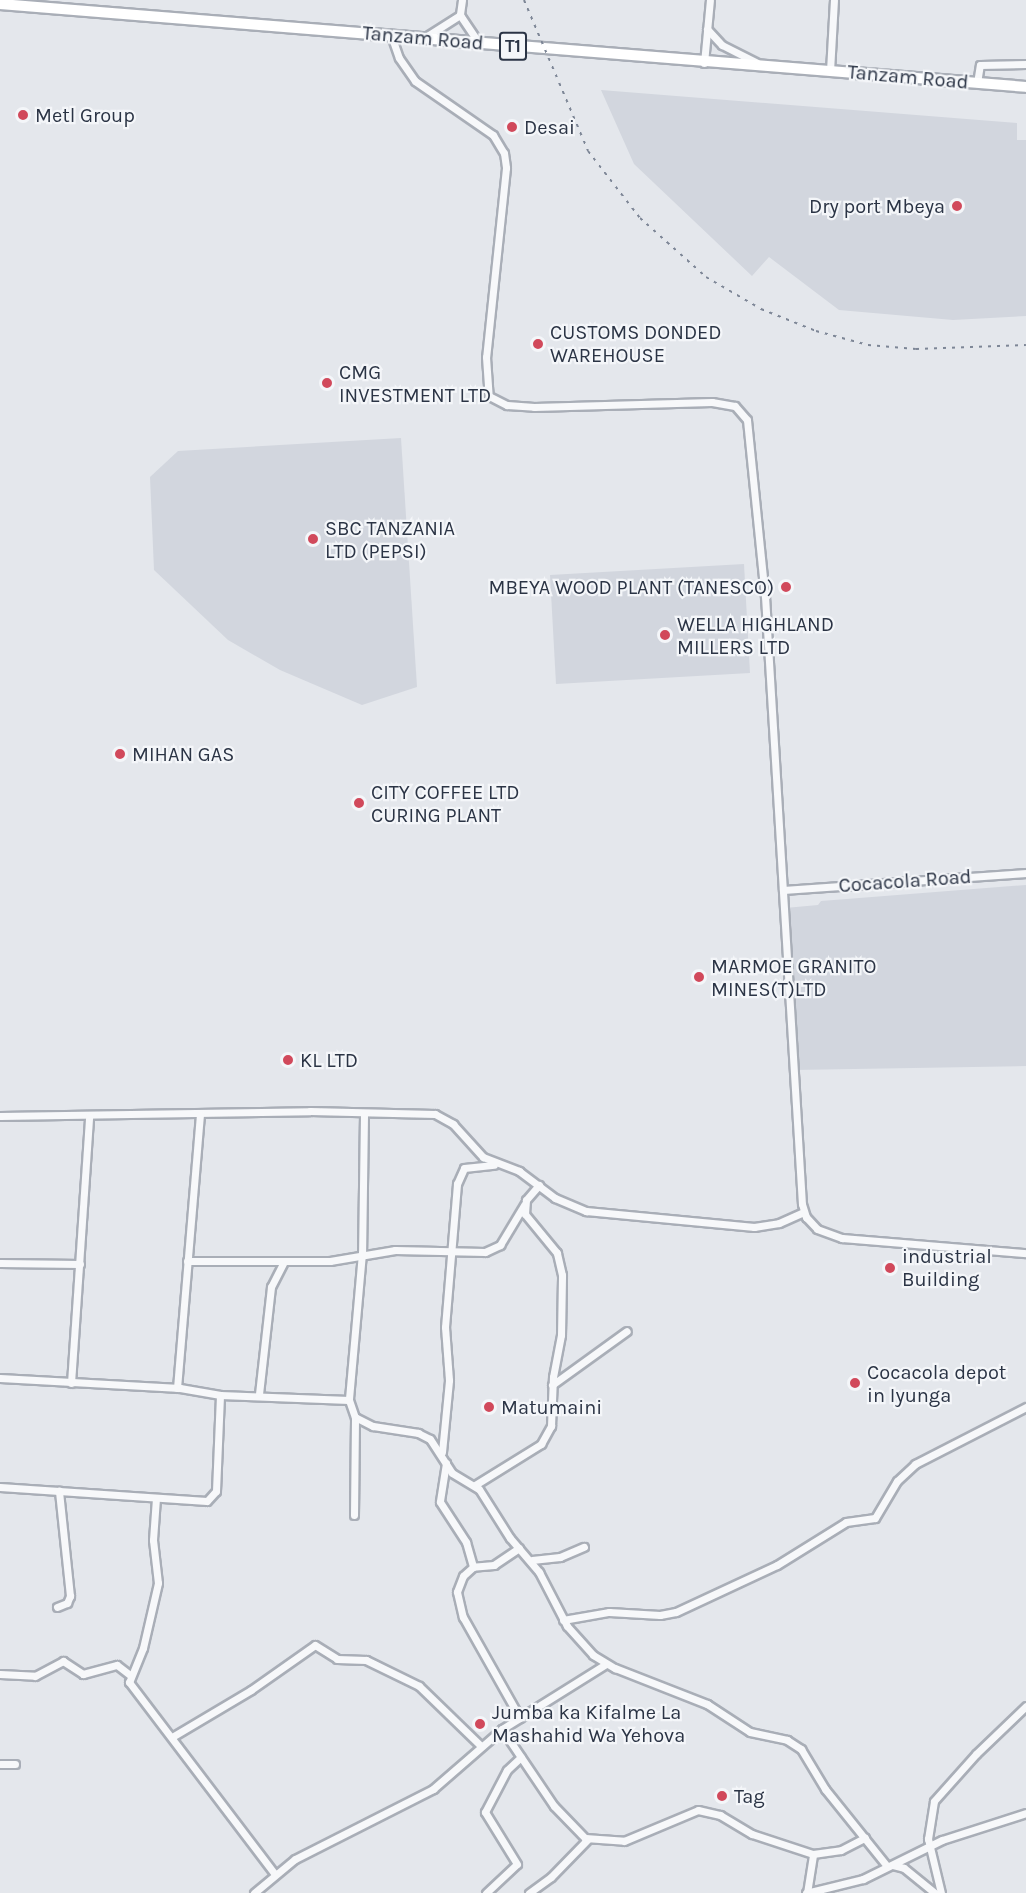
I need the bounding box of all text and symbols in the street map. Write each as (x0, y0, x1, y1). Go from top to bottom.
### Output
street label: Tanzam Road (362, 21, 484, 55)
road number: T1 (498, 31, 528, 61)
street label: Tanzam Road (847, 60, 969, 94)
place label: Metl Group (35, 103, 135, 127)
marker: Metl Group (16, 108, 30, 122)
place label: Desai (524, 115, 575, 139)
marker: Desai (505, 120, 519, 134)
place label: Dry port Mbeya (809, 194, 945, 218)
marker: Dry port Mbeya (950, 199, 964, 213)
place label: CUSTOMS DONDED WAREHOUSE (550, 320, 722, 367)
marker: CUSTOMS DONDED WAREHOUSE (531, 337, 545, 351)
place label: CMG INVESTMENT LTD (339, 360, 491, 407)
marker: CMG INVESTMENT LTD (320, 376, 334, 390)
place label: SBC TANZANIA LTD (PEPSI) (325, 516, 455, 563)
marker: SBC TANZANIA LTD (PEPSI) (306, 532, 320, 546)
place label: MBEYA WOOD PLANT (TANESCO) (488, 575, 774, 599)
marker: MBEYA WOOD PLANT (TANESCO) (779, 580, 793, 594)
place label: WELLA HIGHLAND MILLERS LTD (677, 612, 834, 659)
marker: WELLA HIGHLAND MILLERS LTD (658, 628, 672, 642)
place label: MIHAN GAS (132, 742, 234, 766)
marker: MIHAN GAS (113, 747, 127, 761)
place label: CITY COFFEE LTD CURING PLANT (371, 780, 520, 827)
marker: CITY COFFEE LTD CURING PLANT (352, 796, 366, 810)
street label: Cocacola Road (838, 864, 972, 898)
place label: MARMOE GRANITO MINES(T)LTD (711, 954, 876, 1001)
marker: MARMOE GRANITO MINES(T)LTD (692, 970, 706, 984)
place label: KL LTD (300, 1048, 358, 1072)
marker: KL LTD (281, 1053, 295, 1067)
place label: industrial Building (902, 1244, 992, 1291)
marker: industrial Building (883, 1261, 897, 1275)
place label: Cocacola depot in Iyunga (867, 1360, 1006, 1407)
marker: Cocacola depot in Iyunga (848, 1376, 862, 1390)
place label: Matumaini (501, 1395, 602, 1419)
marker: Matumaini (482, 1400, 496, 1414)
place label: Jumba ka Kifalme La Mashahid Wa Yehova (492, 1700, 685, 1747)
marker: Jumba ka Kifalme La Mashahid Wa Yehova (473, 1717, 487, 1731)
place label: Tag (734, 1784, 765, 1808)
marker: Tag (715, 1789, 729, 1803)

